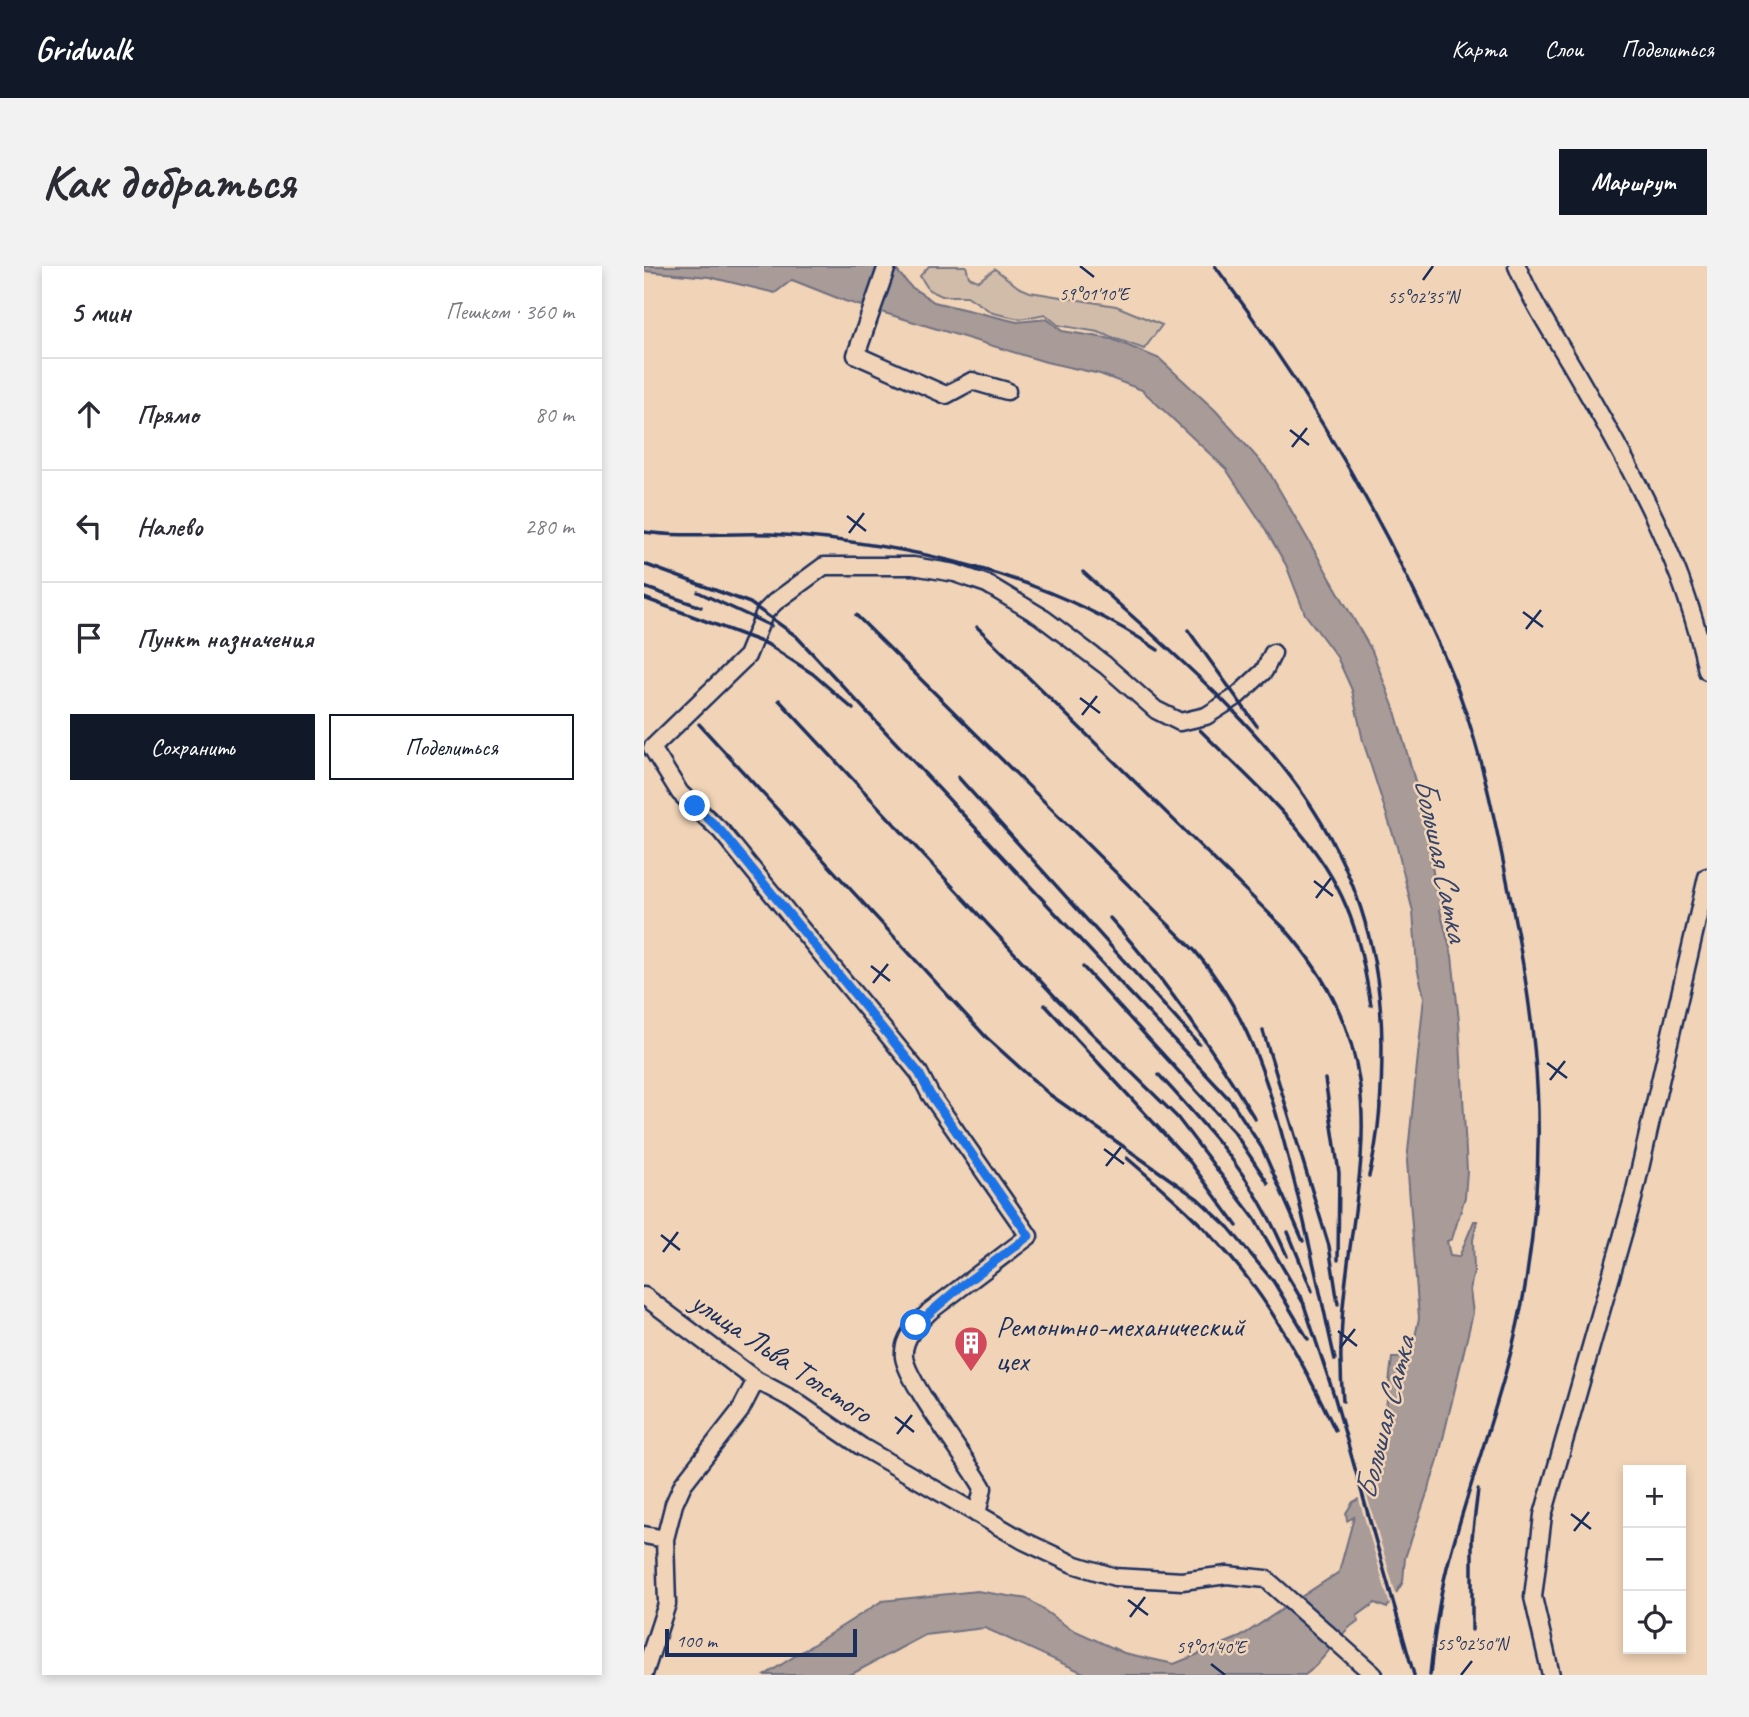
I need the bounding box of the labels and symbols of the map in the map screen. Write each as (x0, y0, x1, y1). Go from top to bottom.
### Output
text: 59°01'10"E (1059, 283, 1131, 305)
text: 55°02'35"N (1388, 286, 1462, 308)
water label: Большая Сатка (1404, 774, 1479, 948)
route end (679, 790, 710, 821)
street label: улица Льва Толстого (683, 1281, 881, 1432)
place label: Ремонтно-механический цех (996, 1307, 1246, 1379)
route start (900, 1309, 931, 1340)
building icon: Ремонтно-механический цех (952, 1324, 990, 1373)
water label: Большая Сатка (1345, 1330, 1425, 1504)
scale bar (665, 1626, 858, 1658)
text: 55°02'50"N (1437, 1633, 1511, 1655)
text: 59°01'40"E (1176, 1636, 1248, 1658)

